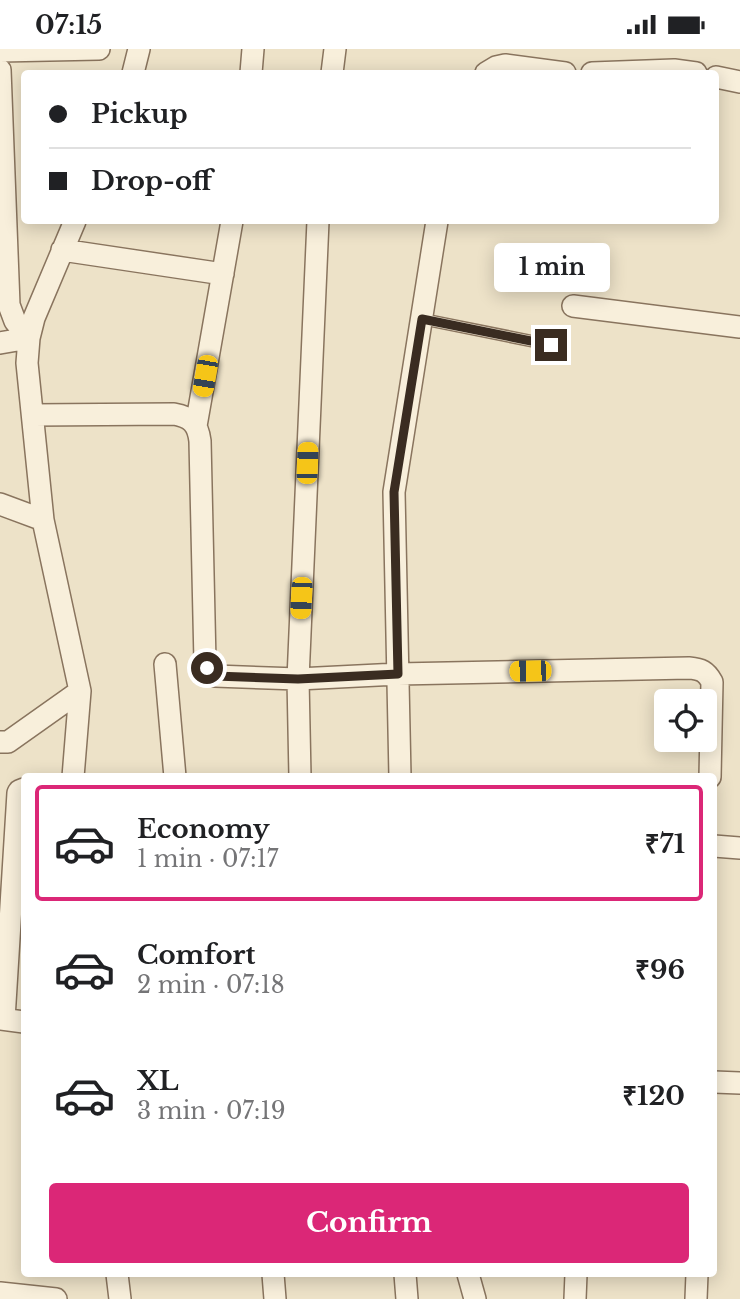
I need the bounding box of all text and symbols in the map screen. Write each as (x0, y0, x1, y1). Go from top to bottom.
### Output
text: 07:15 (35, 9, 102, 41)
text: Pickup (91, 98, 188, 130)
text: Drop-off (91, 165, 212, 197)
callout: 1 min (493, 243, 609, 293)
text: 1 min (519, 253, 585, 281)
route end (535, 329, 567, 361)
car (192, 353, 219, 399)
car (296, 442, 319, 484)
car (290, 576, 313, 620)
route start (191, 652, 223, 684)
car (509, 660, 552, 682)
map controls (654, 689, 717, 752)
button: locate (654, 689, 717, 752)
icon: car (53, 812, 116, 875)
text: Economy (137, 813, 270, 845)
text: ₹71 (645, 828, 685, 860)
text: 1 min · 07:17 (137, 845, 278, 873)
icon: car (53, 938, 116, 1001)
text: Comfort (137, 939, 255, 971)
text: ₹96 (635, 954, 685, 986)
text: 2 min · 07:18 (137, 971, 285, 999)
icon: car (53, 1064, 116, 1127)
text: XL (137, 1065, 179, 1097)
text: ₹120 (622, 1080, 685, 1112)
text: 3 min · 07:19 (137, 1097, 285, 1125)
button: Confirm (49, 1183, 689, 1263)

